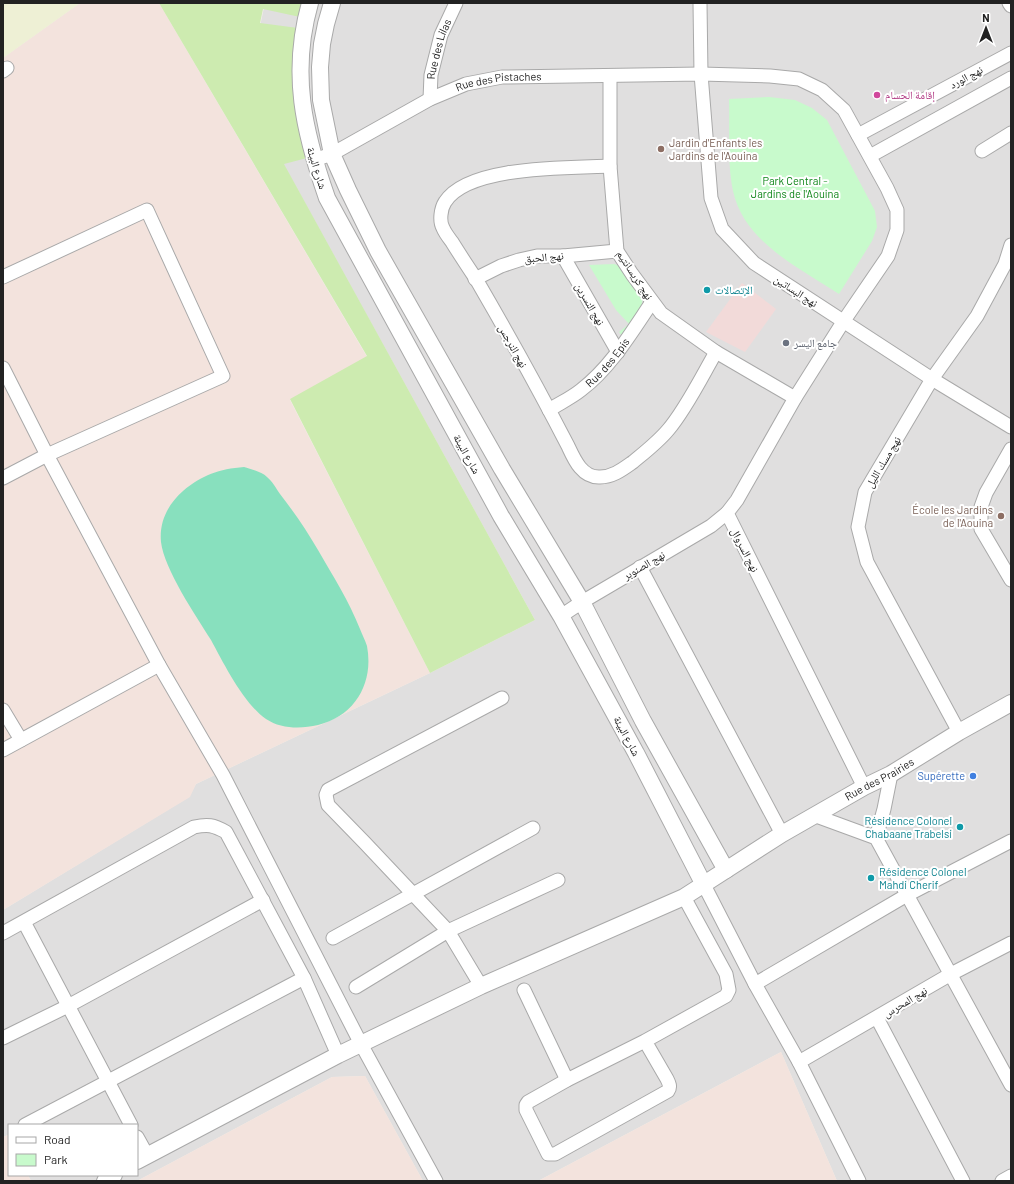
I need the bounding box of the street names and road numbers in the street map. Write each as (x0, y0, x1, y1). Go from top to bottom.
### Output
street label: Rue des Lilas (424, 17, 454, 80)
street label: نهج الورد (947, 62, 985, 92)
street label: Rue des Pistaches (453, 69, 542, 94)
street label: شارع البيئة (304, 145, 330, 191)
street label: نهج الحبق (524, 248, 564, 266)
street label: نهج كريسانتيم (613, 248, 656, 303)
street label: نهج البساتين (772, 272, 820, 310)
street label: نهج النسرين (572, 280, 608, 328)
street label: نهج النرجس (495, 322, 531, 370)
street label: Rue des Epis (582, 335, 632, 390)
street label: شارع البيئة (450, 432, 484, 476)
street label: نهج مسك الليل (862, 434, 904, 490)
street label: نهج السروال (728, 526, 762, 574)
street label: نهج الصنوبر (620, 547, 667, 583)
street label: شارع البيئة (611, 714, 643, 758)
street label: Rue des Prairies (842, 755, 916, 803)
street label: نهج المحرس (880, 983, 930, 1021)

